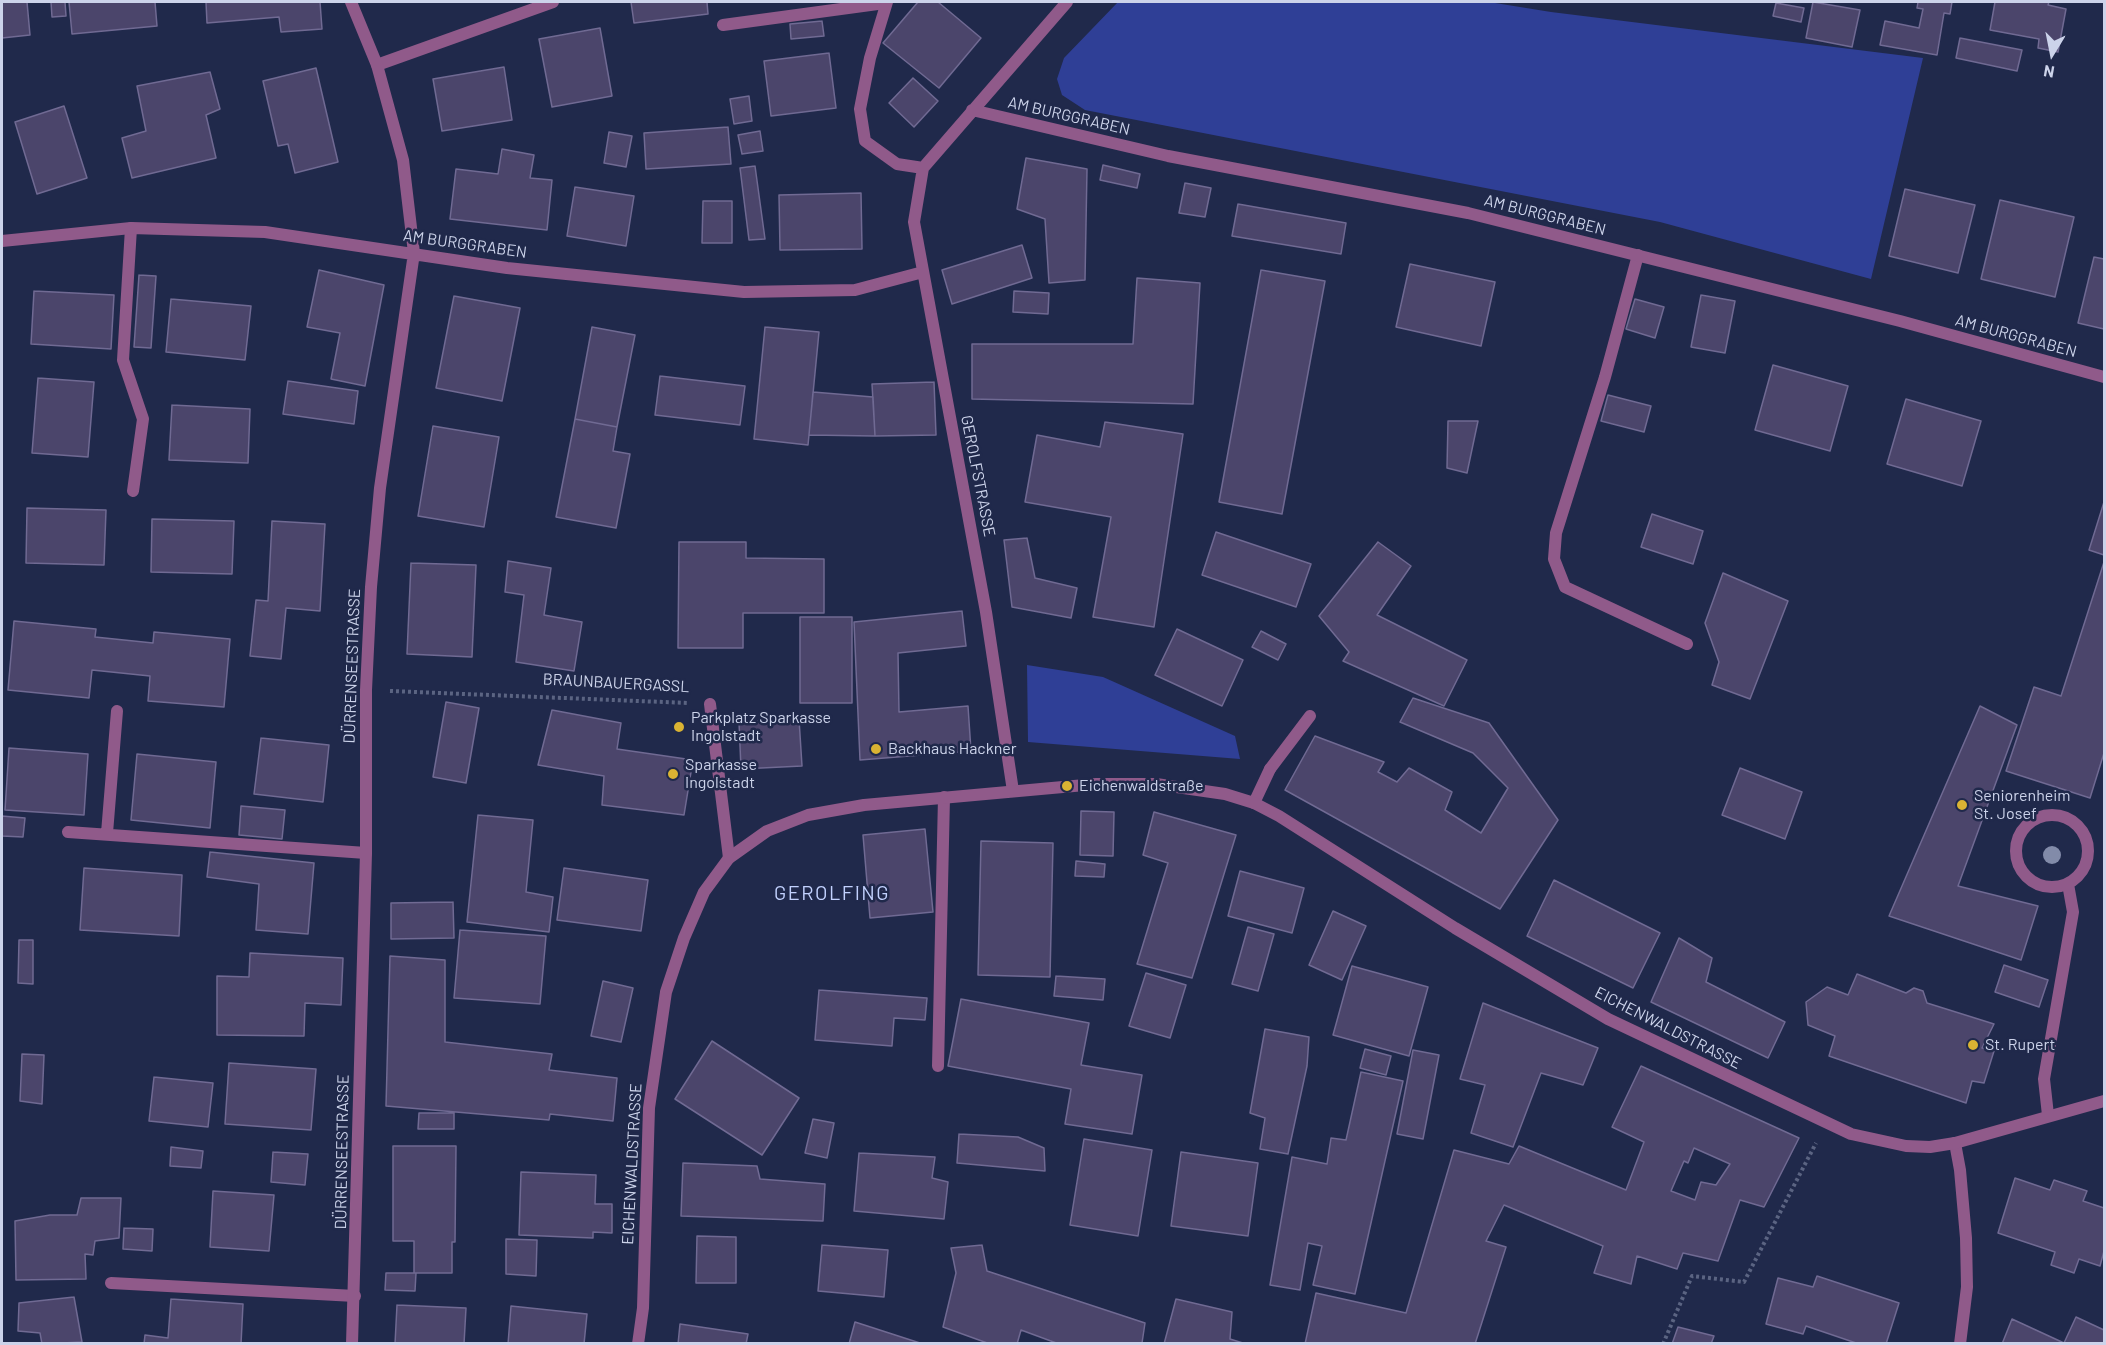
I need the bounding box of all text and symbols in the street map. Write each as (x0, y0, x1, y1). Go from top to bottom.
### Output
north arrow (2022, 24, 2082, 84)
text: N (2042, 62, 2056, 82)
street label: AM BURGGRABEN (1006, 93, 1132, 139)
street label: AM BURGGRABEN (1482, 191, 1608, 239)
street label: AM BURGGRABEN (402, 226, 528, 262)
street label: AM BURGGRABEN (1953, 311, 2079, 361)
street label: GEROLFSTRASSE (957, 414, 999, 538)
street label: DÜRRENSEESTRASSE (340, 588, 364, 744)
street label: BRAUNBAUERGASSL (542, 670, 690, 696)
place label: Parkplatz Sparkasse Ingolstadt (691, 708, 831, 746)
marker: Parkplatz Sparkasse Ingolstadt (672, 720, 686, 734)
place label: Backhaus Hackner (888, 739, 1017, 759)
marker: Backhaus Hackner (869, 742, 883, 756)
place label: Sparkasse Ingolstadt (685, 755, 757, 793)
marker: Sparkasse Ingolstadt (666, 767, 680, 781)
place label: Eichenwaldstraße (1079, 776, 1203, 796)
marker: Eichenwaldstraße (1060, 779, 1074, 793)
place label: Seniorenheim St. Josef (1974, 786, 2071, 824)
marker: Seniorenheim St. Josef (1955, 798, 1969, 812)
district label: GEROLFING (774, 881, 890, 905)
street label: EICHENWALDSTRASSE (1592, 983, 1744, 1073)
place label: St. Rupert (1985, 1035, 2055, 1055)
marker: St. Rupert (1966, 1038, 1980, 1052)
street label: DÜRRENSEESTRASSE (331, 1074, 353, 1230)
street label: EICHENWALDSTRASSE (618, 1083, 646, 1245)

